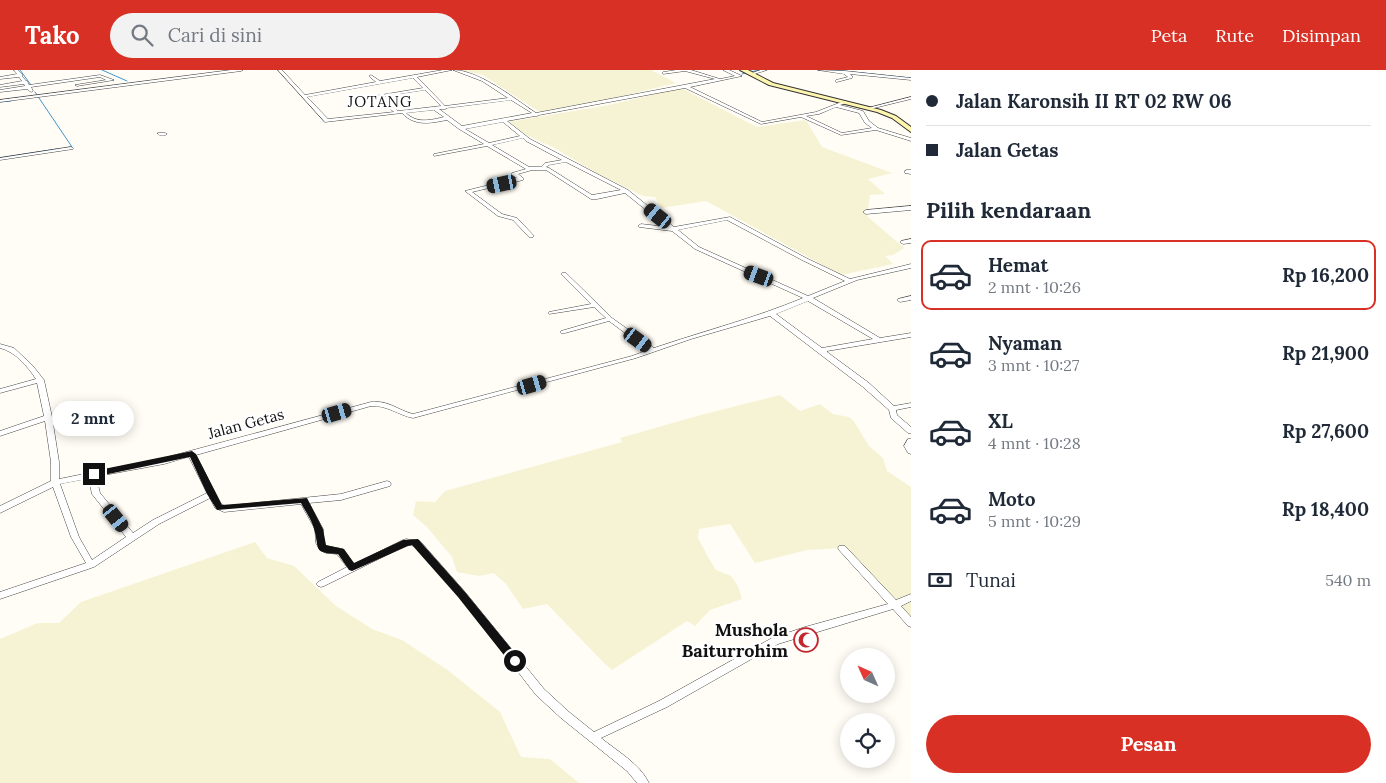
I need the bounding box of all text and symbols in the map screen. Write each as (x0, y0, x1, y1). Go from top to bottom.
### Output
search box (110, 13, 460, 58)
text: Tako (25, 20, 80, 51)
icon: search (128, 21, 156, 49)
text: Cari di sini (168, 23, 262, 47)
text: Peta (1151, 24, 1187, 47)
text: Rute (1215, 24, 1254, 47)
text: Disimpan (1282, 24, 1361, 47)
text: Jalan Karonsih II RT 02 RW 06 (956, 89, 1232, 113)
district label: JOTANG (347, 92, 412, 111)
text: Jalan Getas (956, 138, 1059, 162)
car (485, 174, 518, 194)
text: Pilih kendaraan (926, 196, 1091, 224)
car (641, 201, 674, 231)
icon: car (928, 253, 973, 298)
text: Hemat (988, 253, 1048, 277)
text: Rp 16,200 (1282, 263, 1369, 287)
car (742, 264, 775, 288)
text: 2 mnt · 10:26 (988, 277, 1081, 297)
car (621, 325, 654, 355)
icon: car (928, 331, 973, 376)
text: Nyaman (988, 331, 1062, 355)
text: Rp 21,900 (1282, 341, 1369, 365)
text: 3 mnt · 10:27 (988, 355, 1079, 375)
car (515, 374, 548, 396)
callout: 2 mnt (53, 402, 135, 436)
car (320, 402, 353, 424)
street label: Jalan Getas (205, 404, 286, 443)
text: 2 mnt (71, 408, 115, 428)
icon: car (928, 409, 973, 454)
text: XL (988, 409, 1013, 433)
text: Rp 27,600 (1282, 419, 1369, 443)
text: 4 mnt · 10:28 (988, 433, 1081, 453)
route end (83, 463, 105, 485)
icon: car (928, 487, 973, 532)
text: Moto (988, 487, 1035, 511)
text: Rp 18,400 (1282, 497, 1369, 521)
car (100, 502, 131, 534)
text: 5 mnt · 10:29 (988, 511, 1081, 531)
icon: cash (926, 566, 954, 594)
text: Tunai (966, 568, 1016, 592)
text: 540 m (1325, 570, 1371, 590)
place label: Mushola Baiturrohim (681, 618, 789, 662)
mosque icon: Mushola Baiturrohim (793, 627, 819, 653)
north arrow (840, 648, 895, 702)
map controls (840, 648, 895, 768)
route start (504, 650, 526, 672)
button: locate (840, 713, 895, 768)
button: Pesan (926, 715, 1371, 773)

